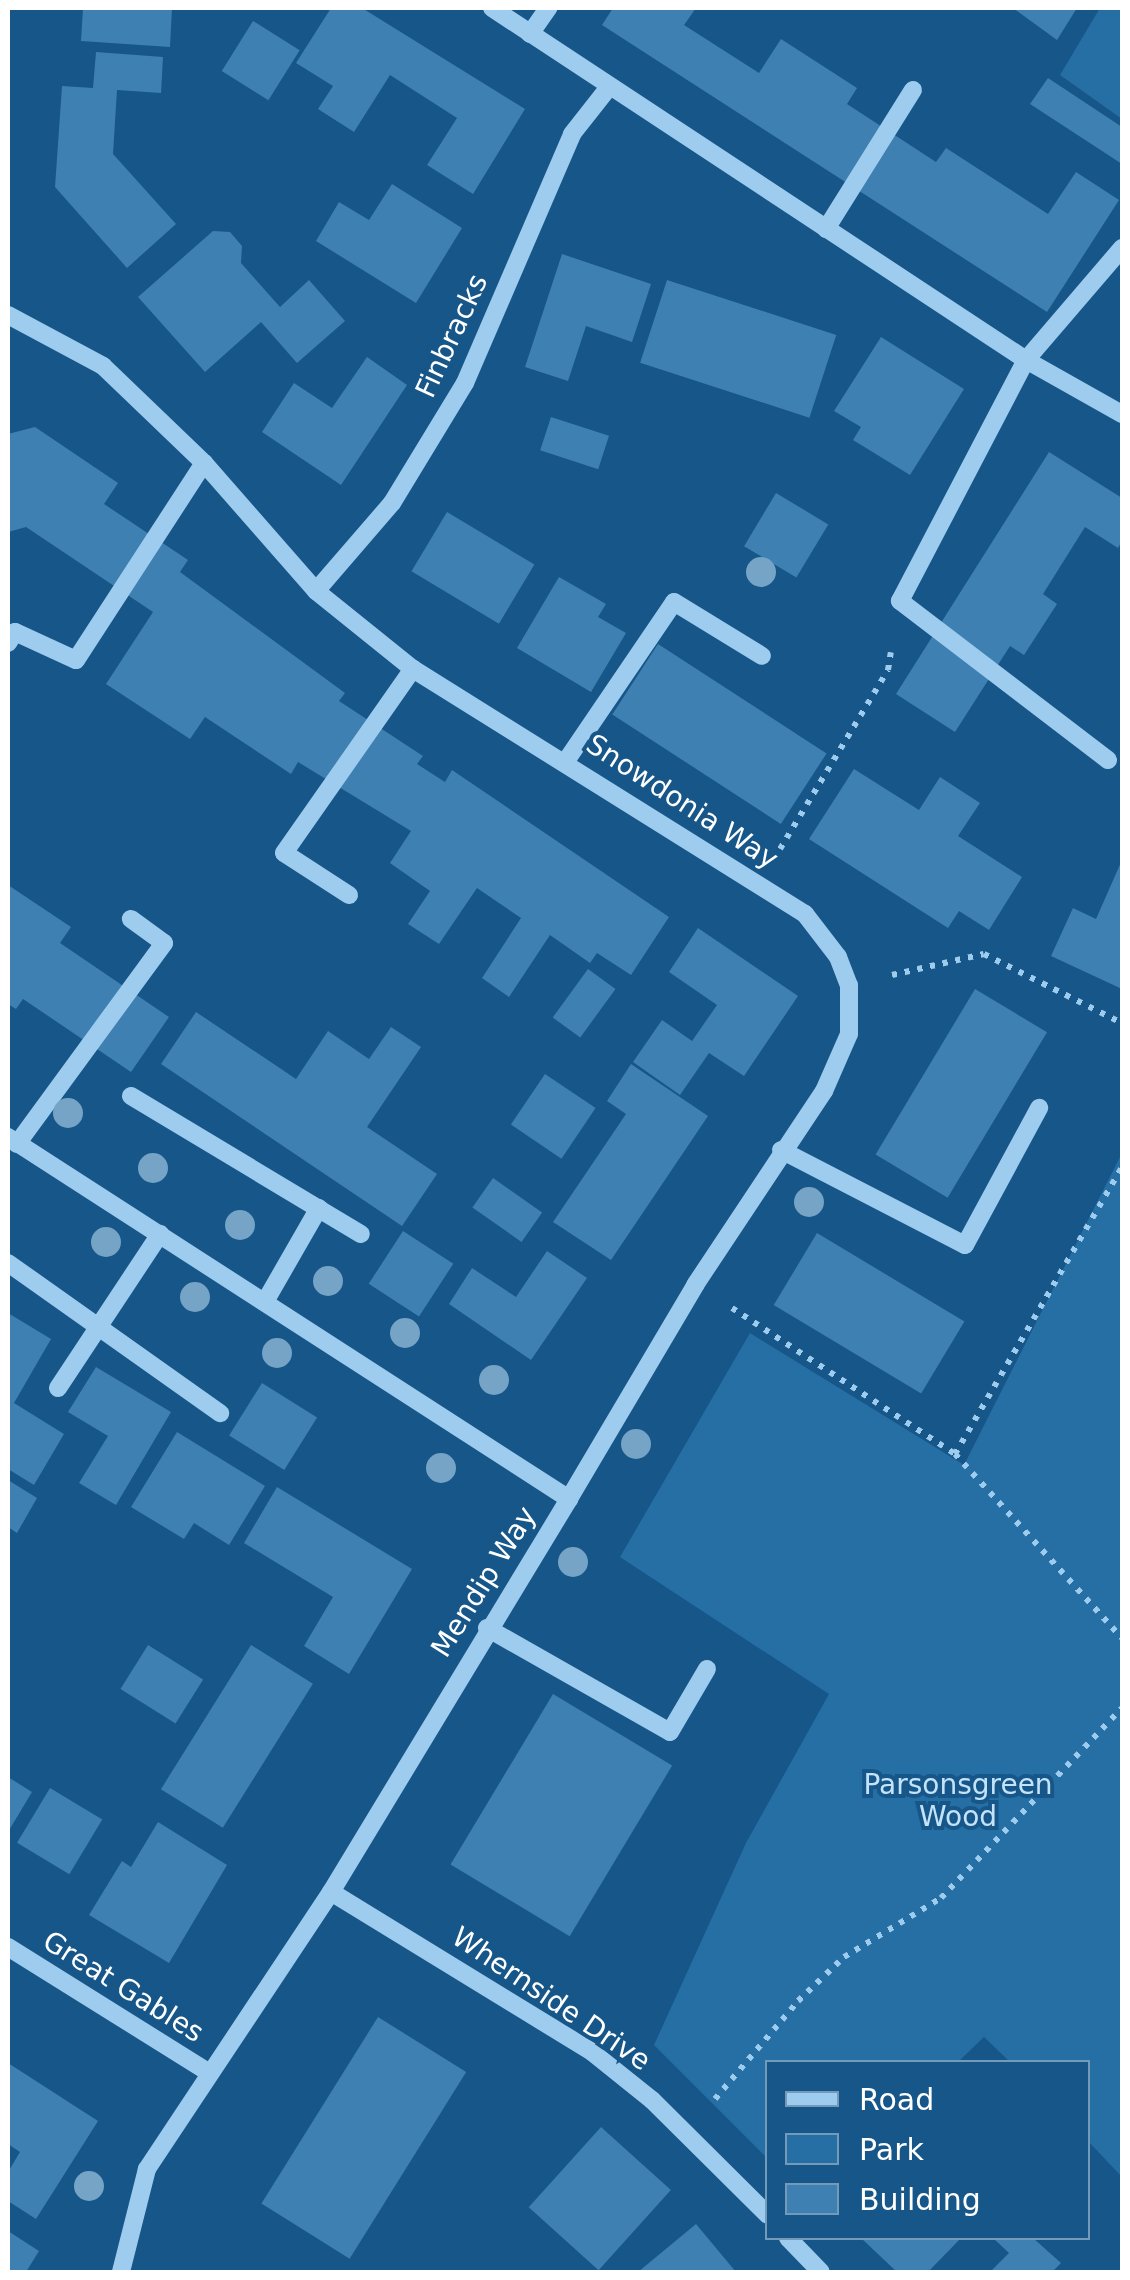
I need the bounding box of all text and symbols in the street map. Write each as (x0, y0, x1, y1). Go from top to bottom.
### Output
street label: Finbracks (409, 269, 495, 403)
street label: Snowdonia Way (580, 728, 784, 876)
street label: Mendip Way (424, 1501, 544, 1663)
park label: Parsonsgreen Wood (863, 1768, 1053, 1834)
street label: Whernside Drive (445, 1920, 657, 2078)
street label: Great Gables (36, 1924, 210, 2050)
legend (765, 2060, 1090, 2240)
text: Road (859, 2082, 934, 2117)
text: Park (859, 2132, 924, 2167)
text: Building (859, 2182, 981, 2217)

